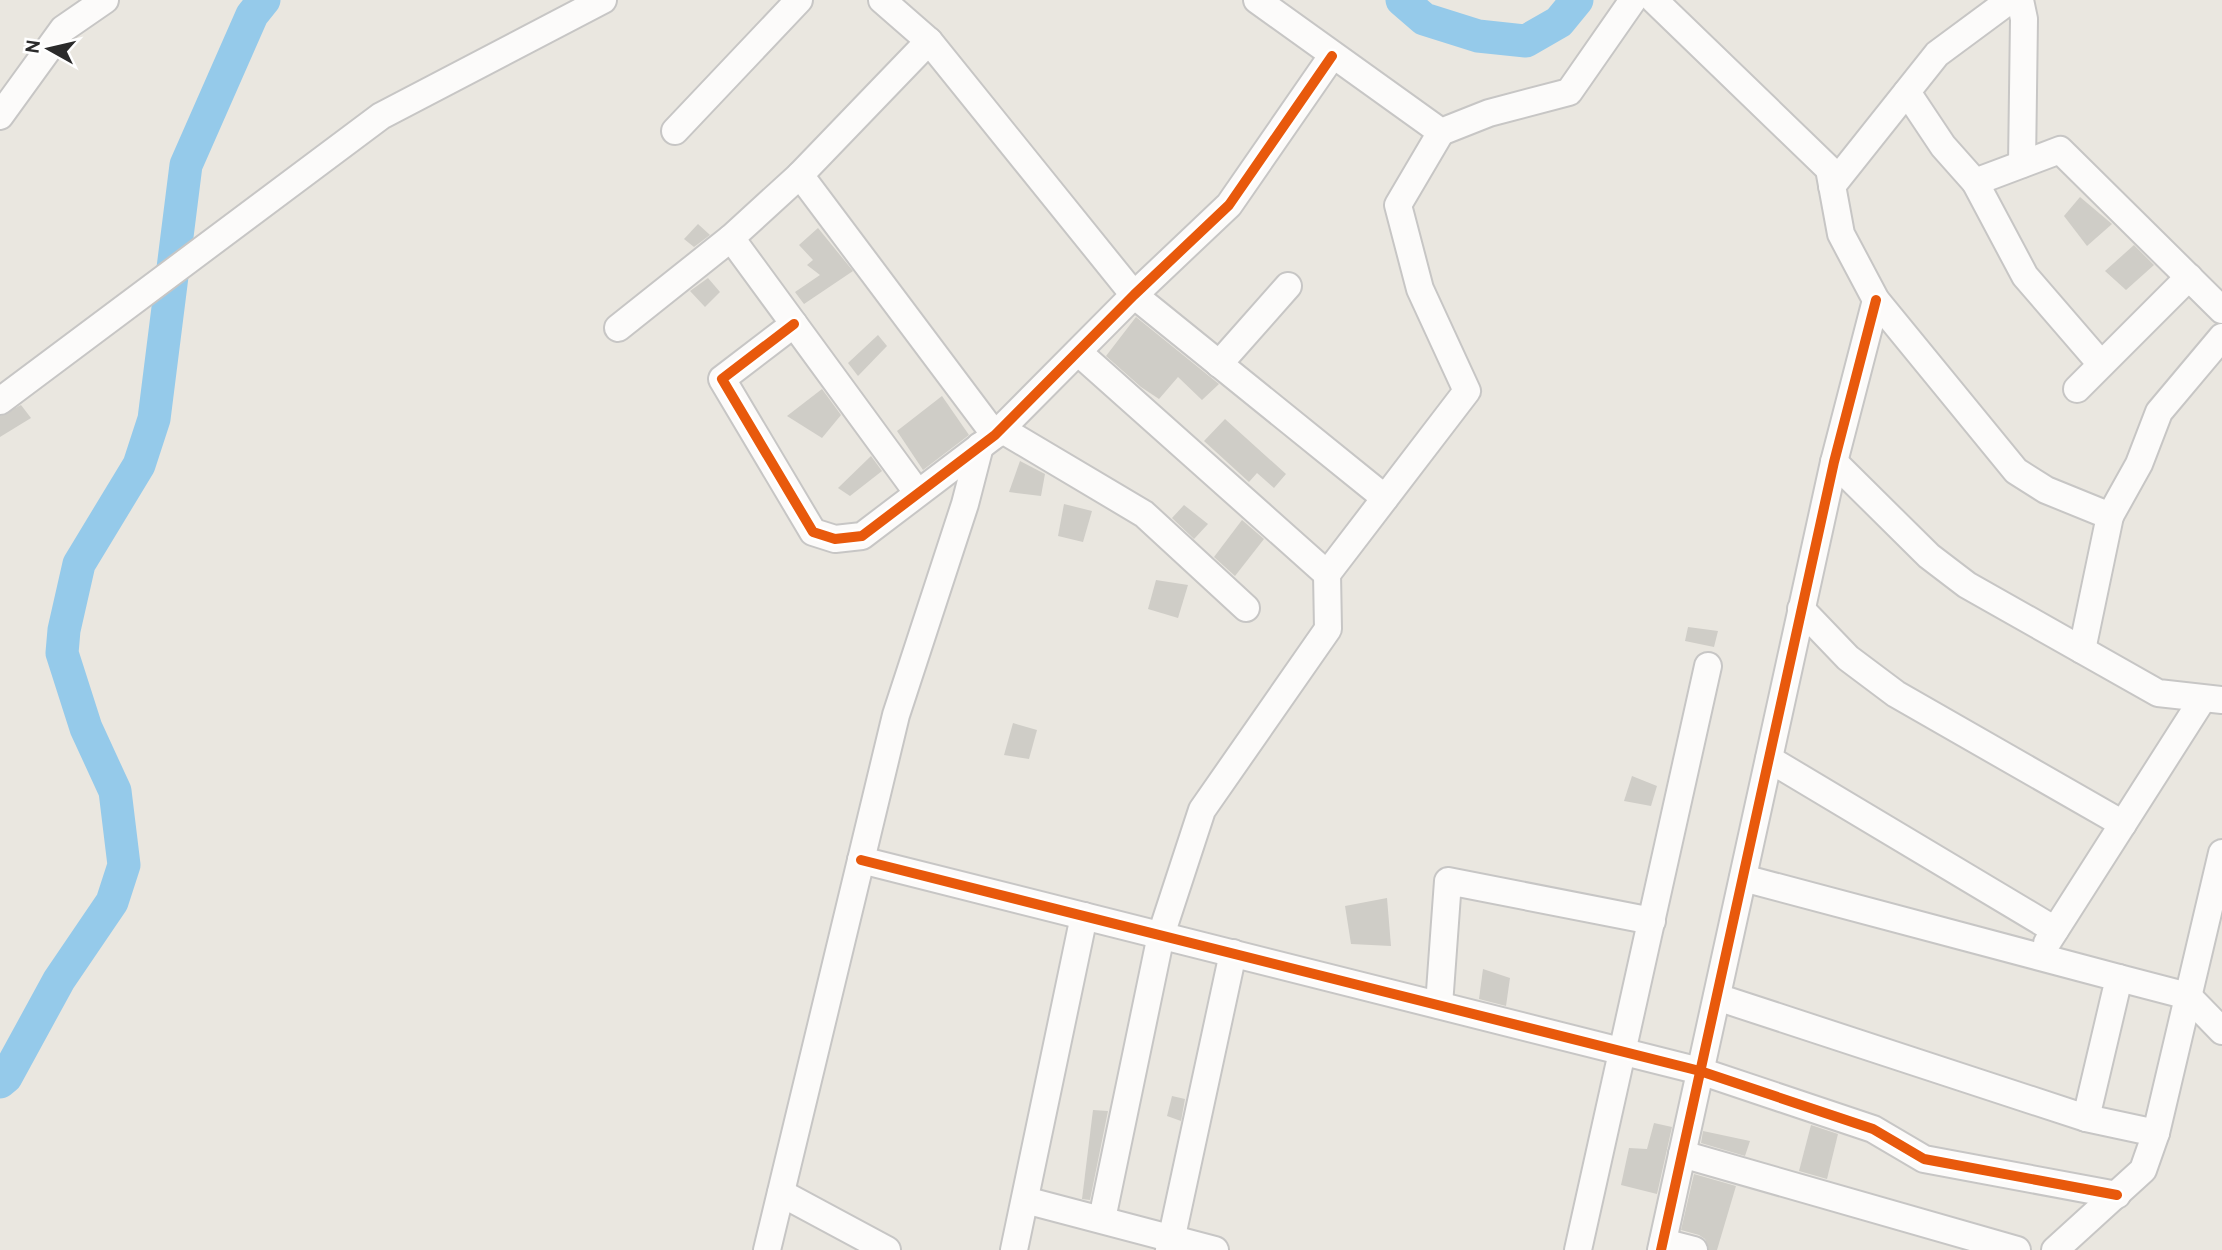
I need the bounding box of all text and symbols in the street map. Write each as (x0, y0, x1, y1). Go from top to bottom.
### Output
north arrow (14, 14, 84, 84)
text: N (21, 38, 47, 55)

